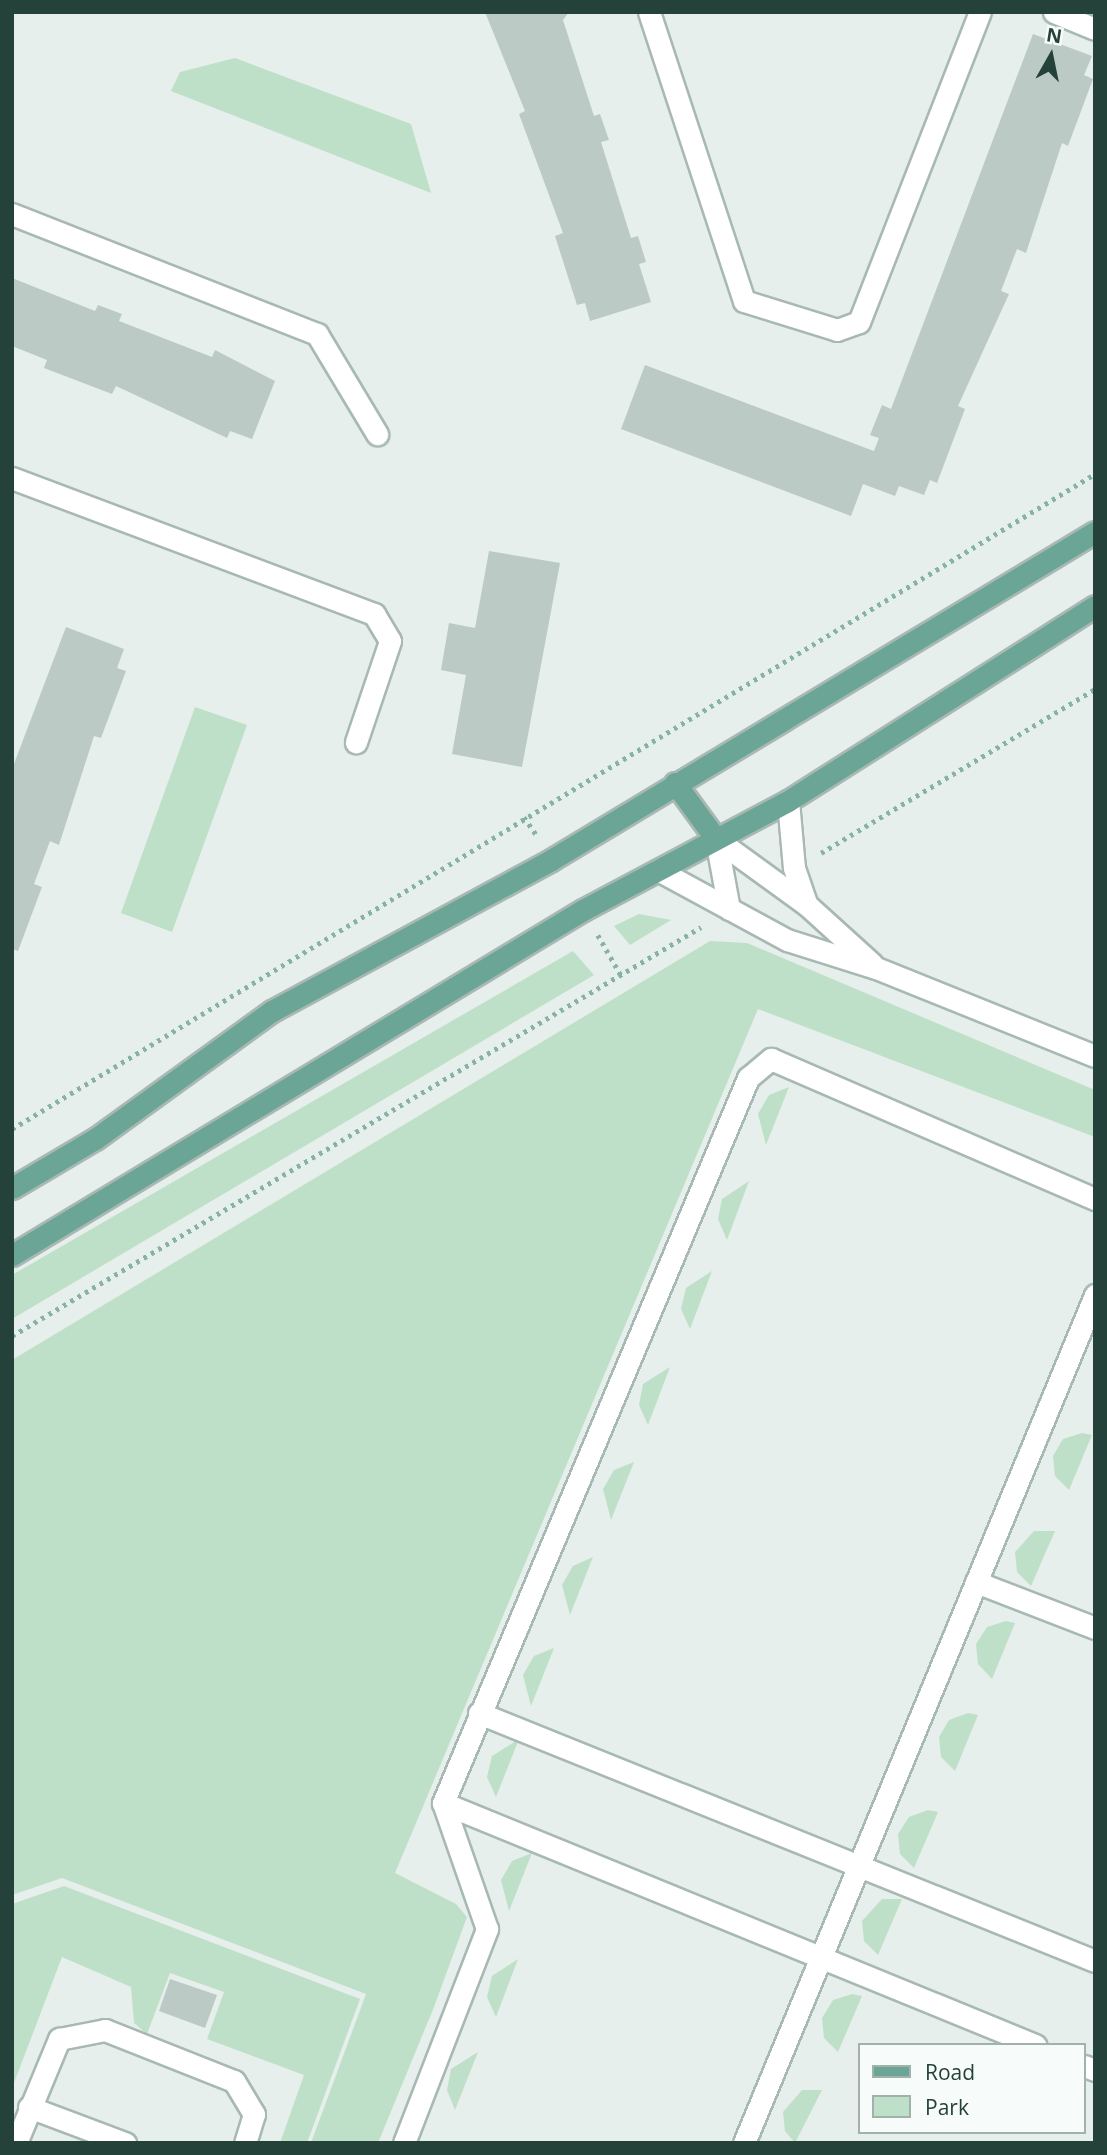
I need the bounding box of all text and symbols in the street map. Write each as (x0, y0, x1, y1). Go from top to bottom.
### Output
north arrow (1016, 21, 1086, 91)
text: N (1045, 21, 1064, 49)
legend (858, 2043, 1086, 2134)
text: Road (925, 2058, 975, 2086)
text: Park (925, 2093, 969, 2121)

